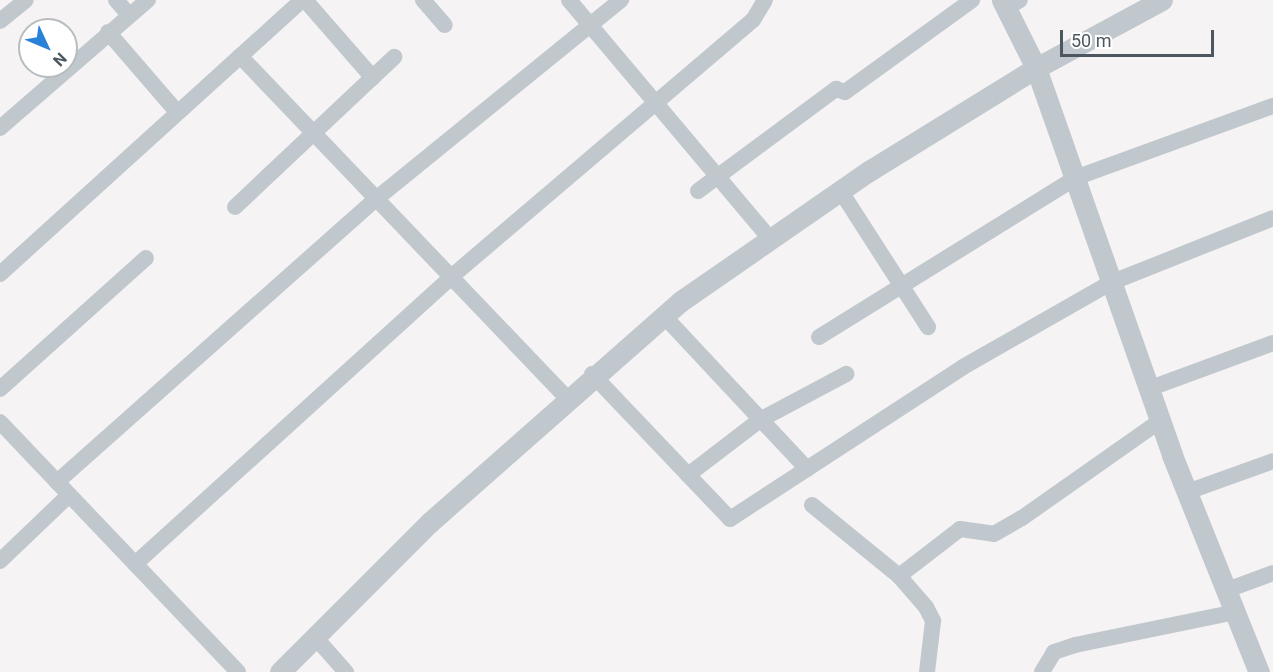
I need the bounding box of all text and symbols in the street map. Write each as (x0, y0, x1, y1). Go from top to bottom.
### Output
north arrow (18, 18, 78, 78)
scale bar (1063, 18, 1218, 56)
text: 50 m (1071, 30, 1111, 51)
text: N (49, 49, 71, 70)

